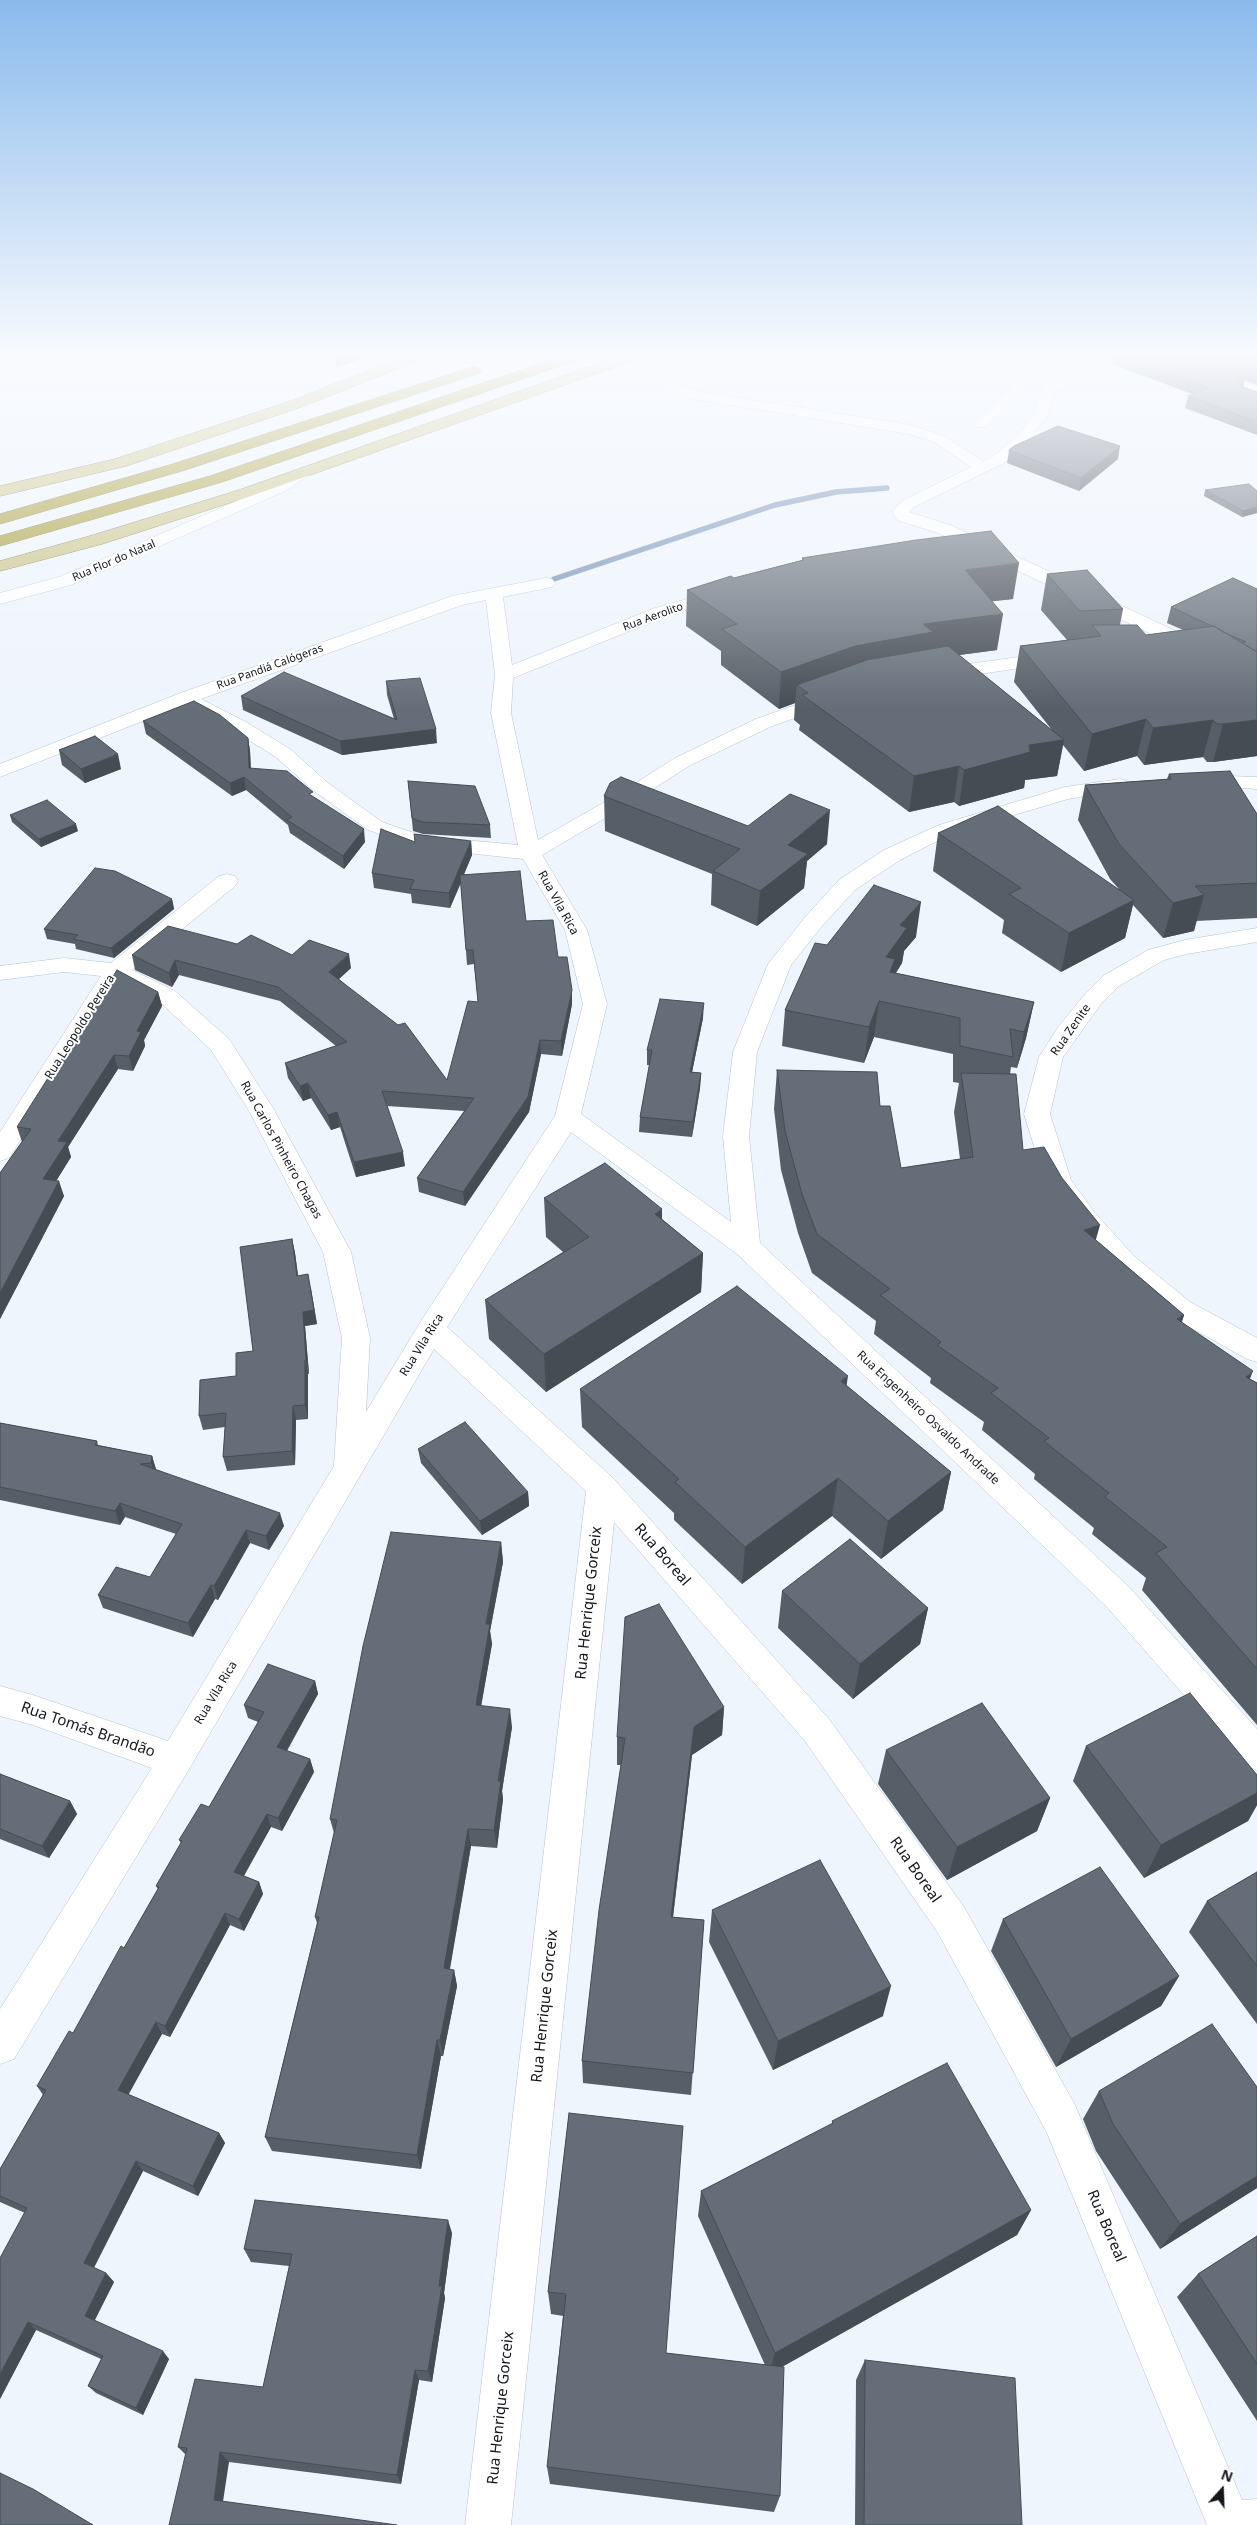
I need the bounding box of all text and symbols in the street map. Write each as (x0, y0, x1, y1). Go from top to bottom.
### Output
street label: Rua Flor do Natal (70, 538, 158, 584)
street label: Rua Aerolito (621, 600, 685, 634)
street label: Rua Pandiá Calógeras (215, 642, 325, 692)
street label: Rua Vila Rica (534, 868, 582, 938)
street label: Rua Leopoldo Pereira (42, 972, 118, 1082)
street label: Rua Zenite (1048, 1001, 1094, 1059)
street label: Rua Carlos Pinheiro Chagas (237, 1079, 325, 1221)
street label: Rua Vila Rica (397, 1311, 447, 1379)
street label: Rua Engenheiro Osvaldo Andrade (854, 1348, 1002, 1488)
street label: Rua Boreal (630, 1520, 694, 1590)
street label: Rua Henrique Gorceix (572, 1525, 606, 1681)
street label: Rua Vila Rica (192, 1659, 240, 1727)
street label: Rua Tomás Brandão (18, 1699, 158, 1761)
street label: Rua Boreal (886, 1834, 944, 1906)
street label: Rua Henrique Gorceix (528, 1928, 562, 2084)
street label: Rua Boreal (1083, 2187, 1129, 2265)
street label: Rua Henrique Gorceix (484, 2330, 518, 2486)
north arrow (1197, 2465, 1247, 2515)
text: N (1219, 2465, 1236, 2486)

